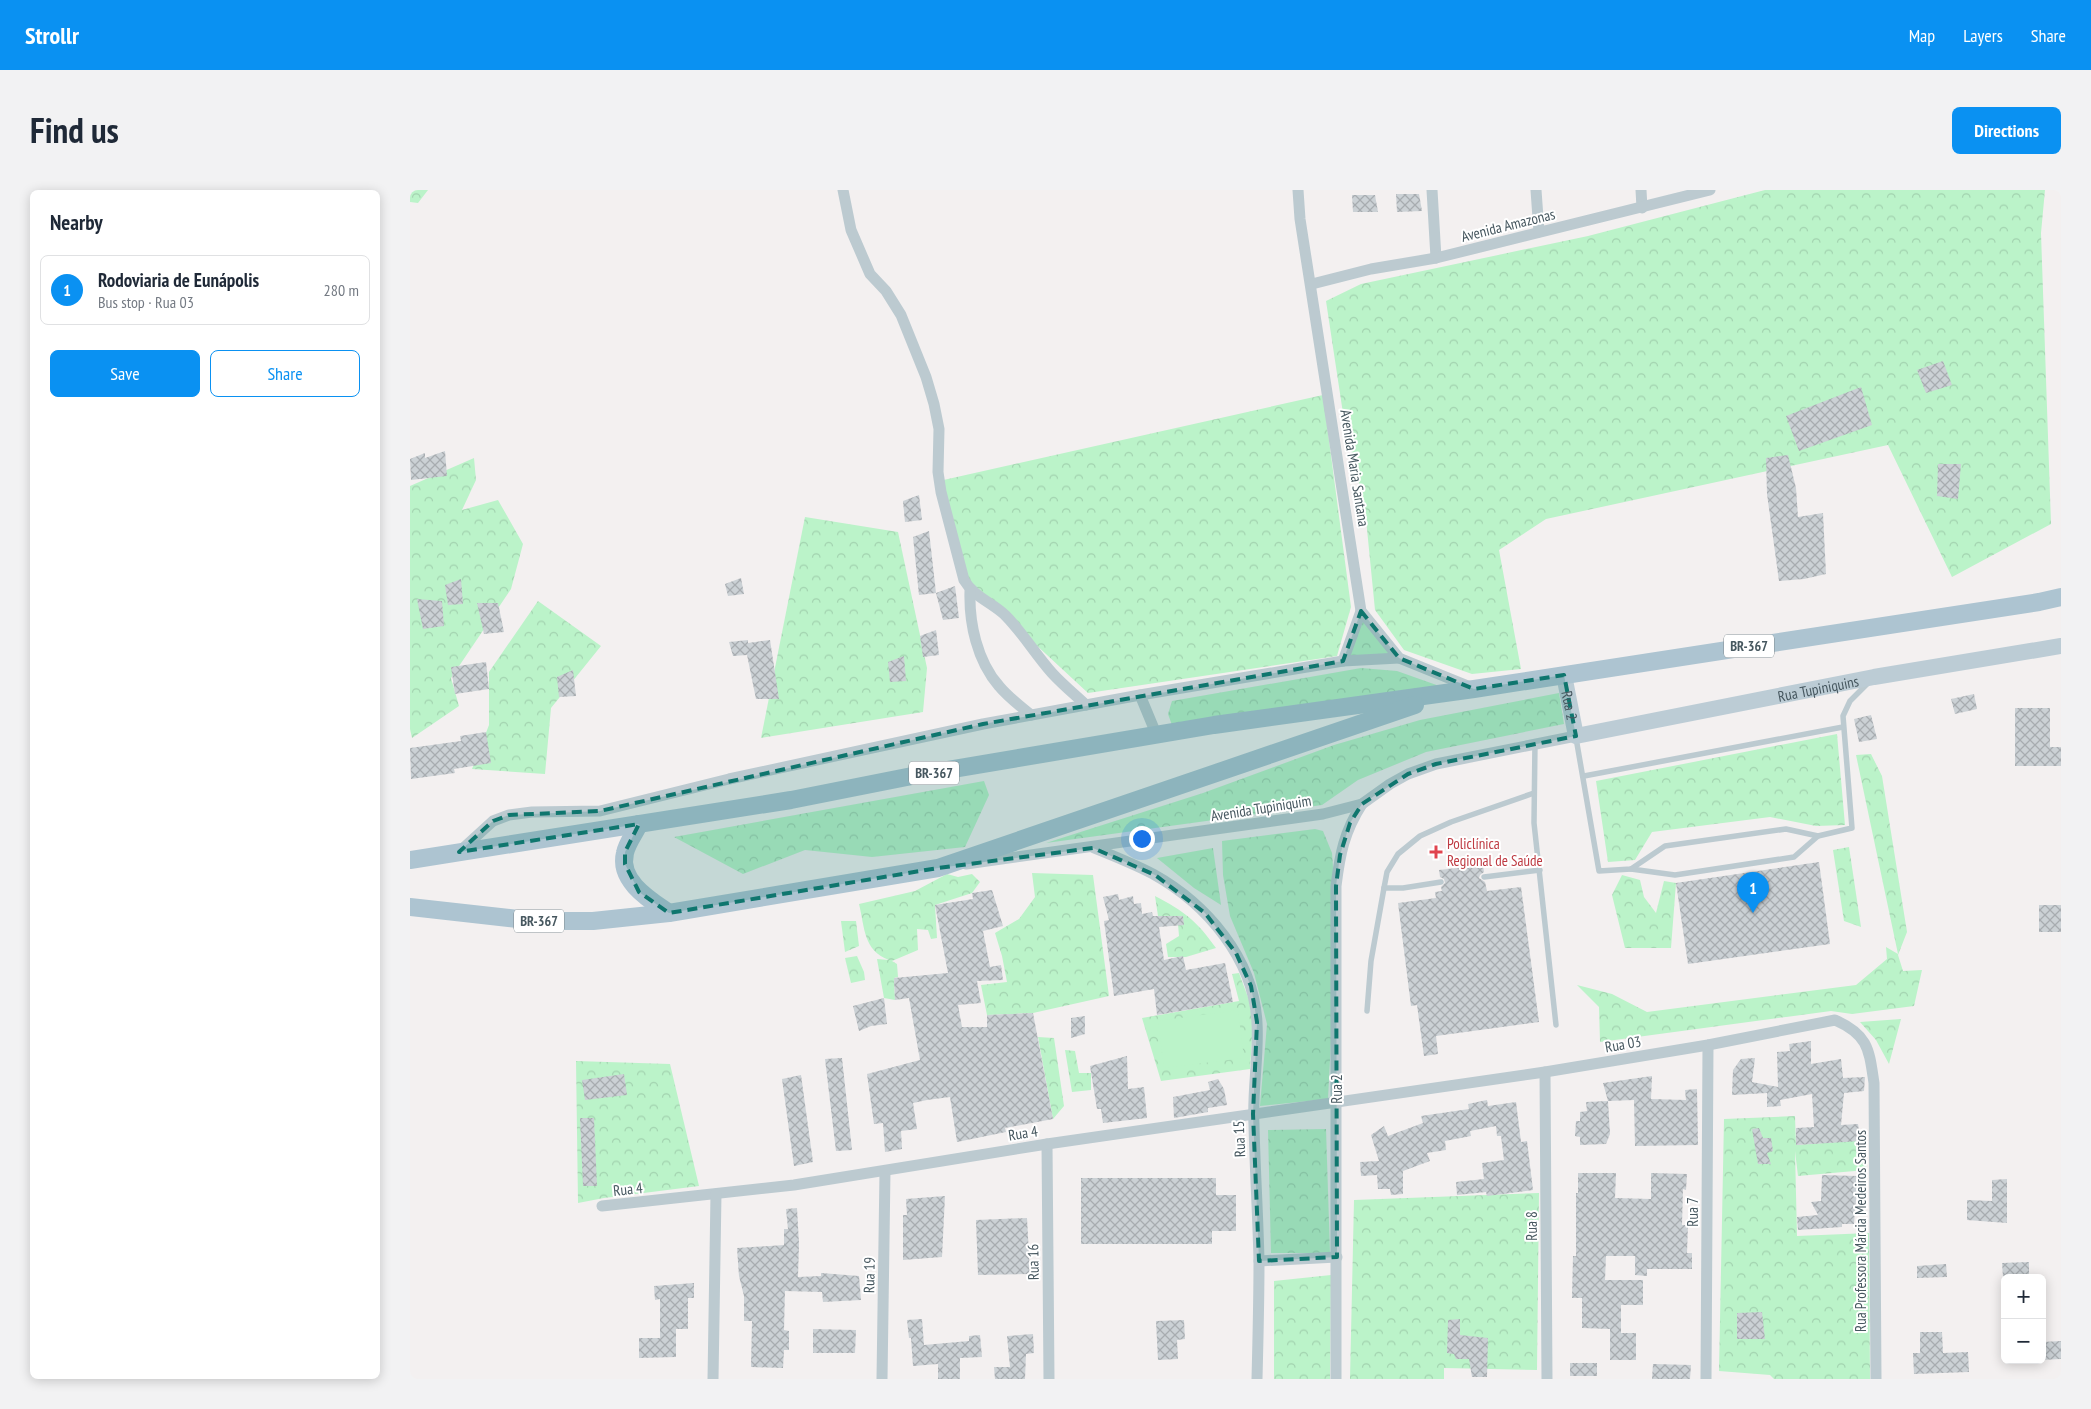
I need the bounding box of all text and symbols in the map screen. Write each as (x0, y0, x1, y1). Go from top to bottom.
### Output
text: Strollr (25, 20, 79, 51)
text: Map (1909, 24, 1935, 47)
text: Layers (1963, 24, 2003, 47)
text: Share (2031, 24, 2066, 47)
text: Find us (30, 107, 119, 153)
button: Directions (1952, 107, 2061, 154)
street label: Avenida Amazonas (1459, 204, 1557, 246)
text: Nearby (50, 209, 103, 236)
text: Rodoviaria de Eunápolis (98, 268, 259, 292)
text: 1 (63, 280, 71, 300)
text: 280 m (324, 280, 359, 300)
text: Bus stop · Rua 03 (98, 292, 194, 312)
button: Save (50, 350, 200, 397)
button: Share (210, 350, 360, 397)
street label: Avenida Maria Santana (1336, 408, 1374, 528)
road number: BR-367 (1724, 634, 1774, 658)
street label: Rua Tupiniquins (1776, 671, 1860, 705)
street label: Rua 2 (1558, 689, 1582, 722)
road number: BR-367 (909, 762, 959, 784)
street label: Avenida Tupiniquim (1209, 791, 1313, 825)
your location (1129, 826, 1155, 852)
place label: Policlínica Regional de Saúde (1447, 834, 1543, 870)
marker: Policlínica Regional de Saúde (1429, 845, 1443, 859)
pin: 1 (1737, 872, 1769, 913)
road number: BR-367 (514, 909, 564, 932)
street label: Rua 03 (1603, 1031, 1643, 1057)
street label: Rua 2 (1327, 1074, 1346, 1104)
street label: Rua 15 (1229, 1120, 1249, 1158)
street label: Rua 4 (1007, 1121, 1039, 1145)
street label: Rua Professora Márcia Medeiros Santos (1851, 1130, 1870, 1332)
street label: Rua 4 (612, 1178, 644, 1200)
street label: Rua 7 (1683, 1197, 1702, 1227)
street label: Rua 8 (1522, 1211, 1541, 1241)
street label: Rua 16 (1023, 1243, 1043, 1280)
street label: Rua 19 (859, 1257, 879, 1293)
map controls (2001, 1274, 2046, 1364)
button: + (2001, 1274, 2046, 1319)
button: − (2001, 1319, 2046, 1364)

